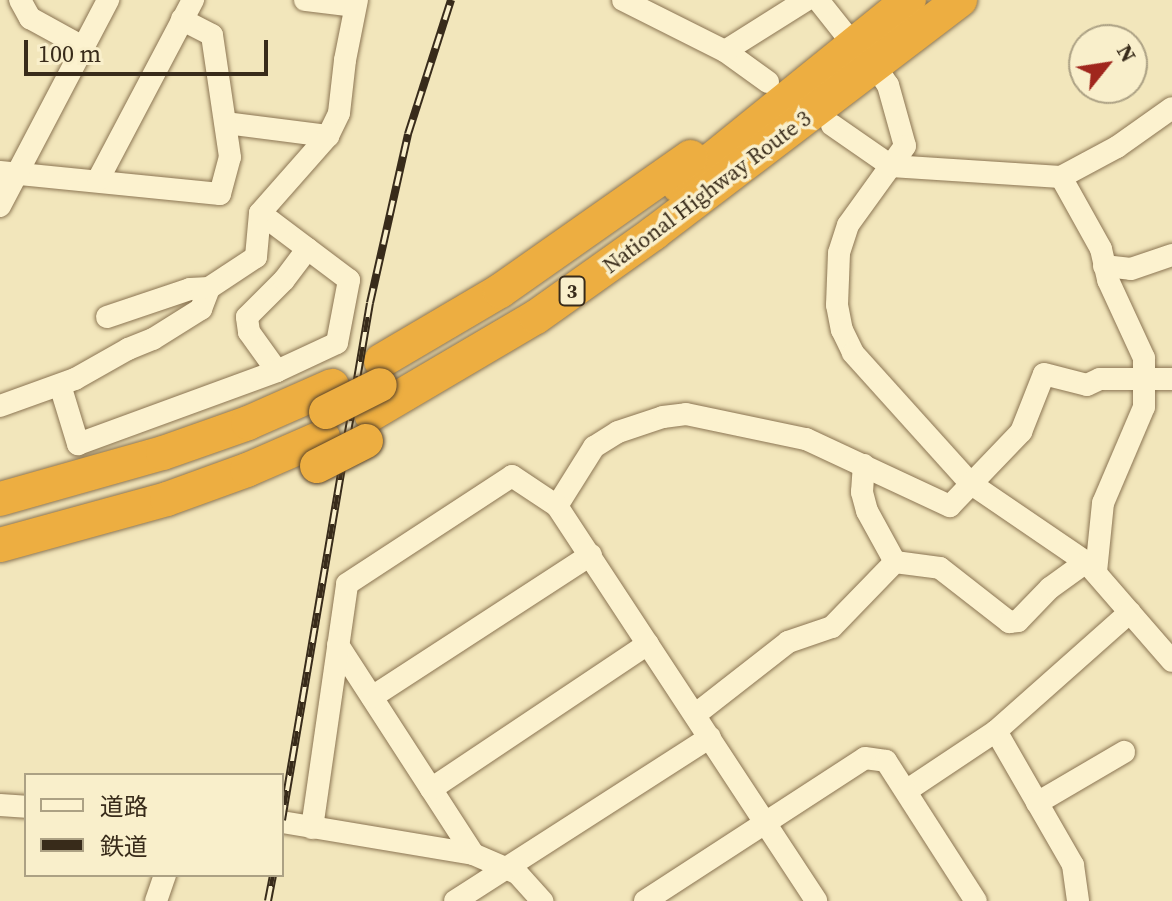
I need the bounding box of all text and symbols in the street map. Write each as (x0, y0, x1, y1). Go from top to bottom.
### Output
scale bar (28, 24, 272, 74)
north arrow (1068, 24, 1148, 104)
text: 100 m (38, 37, 101, 70)
text: N (1110, 39, 1144, 67)
street label: National Highway Route 3 (598, 105, 816, 279)
road number: 3 (558, 275, 586, 307)
legend (24, 773, 284, 877)
text: 道路 (100, 790, 148, 823)
text: 鉄道 (100, 830, 148, 863)

